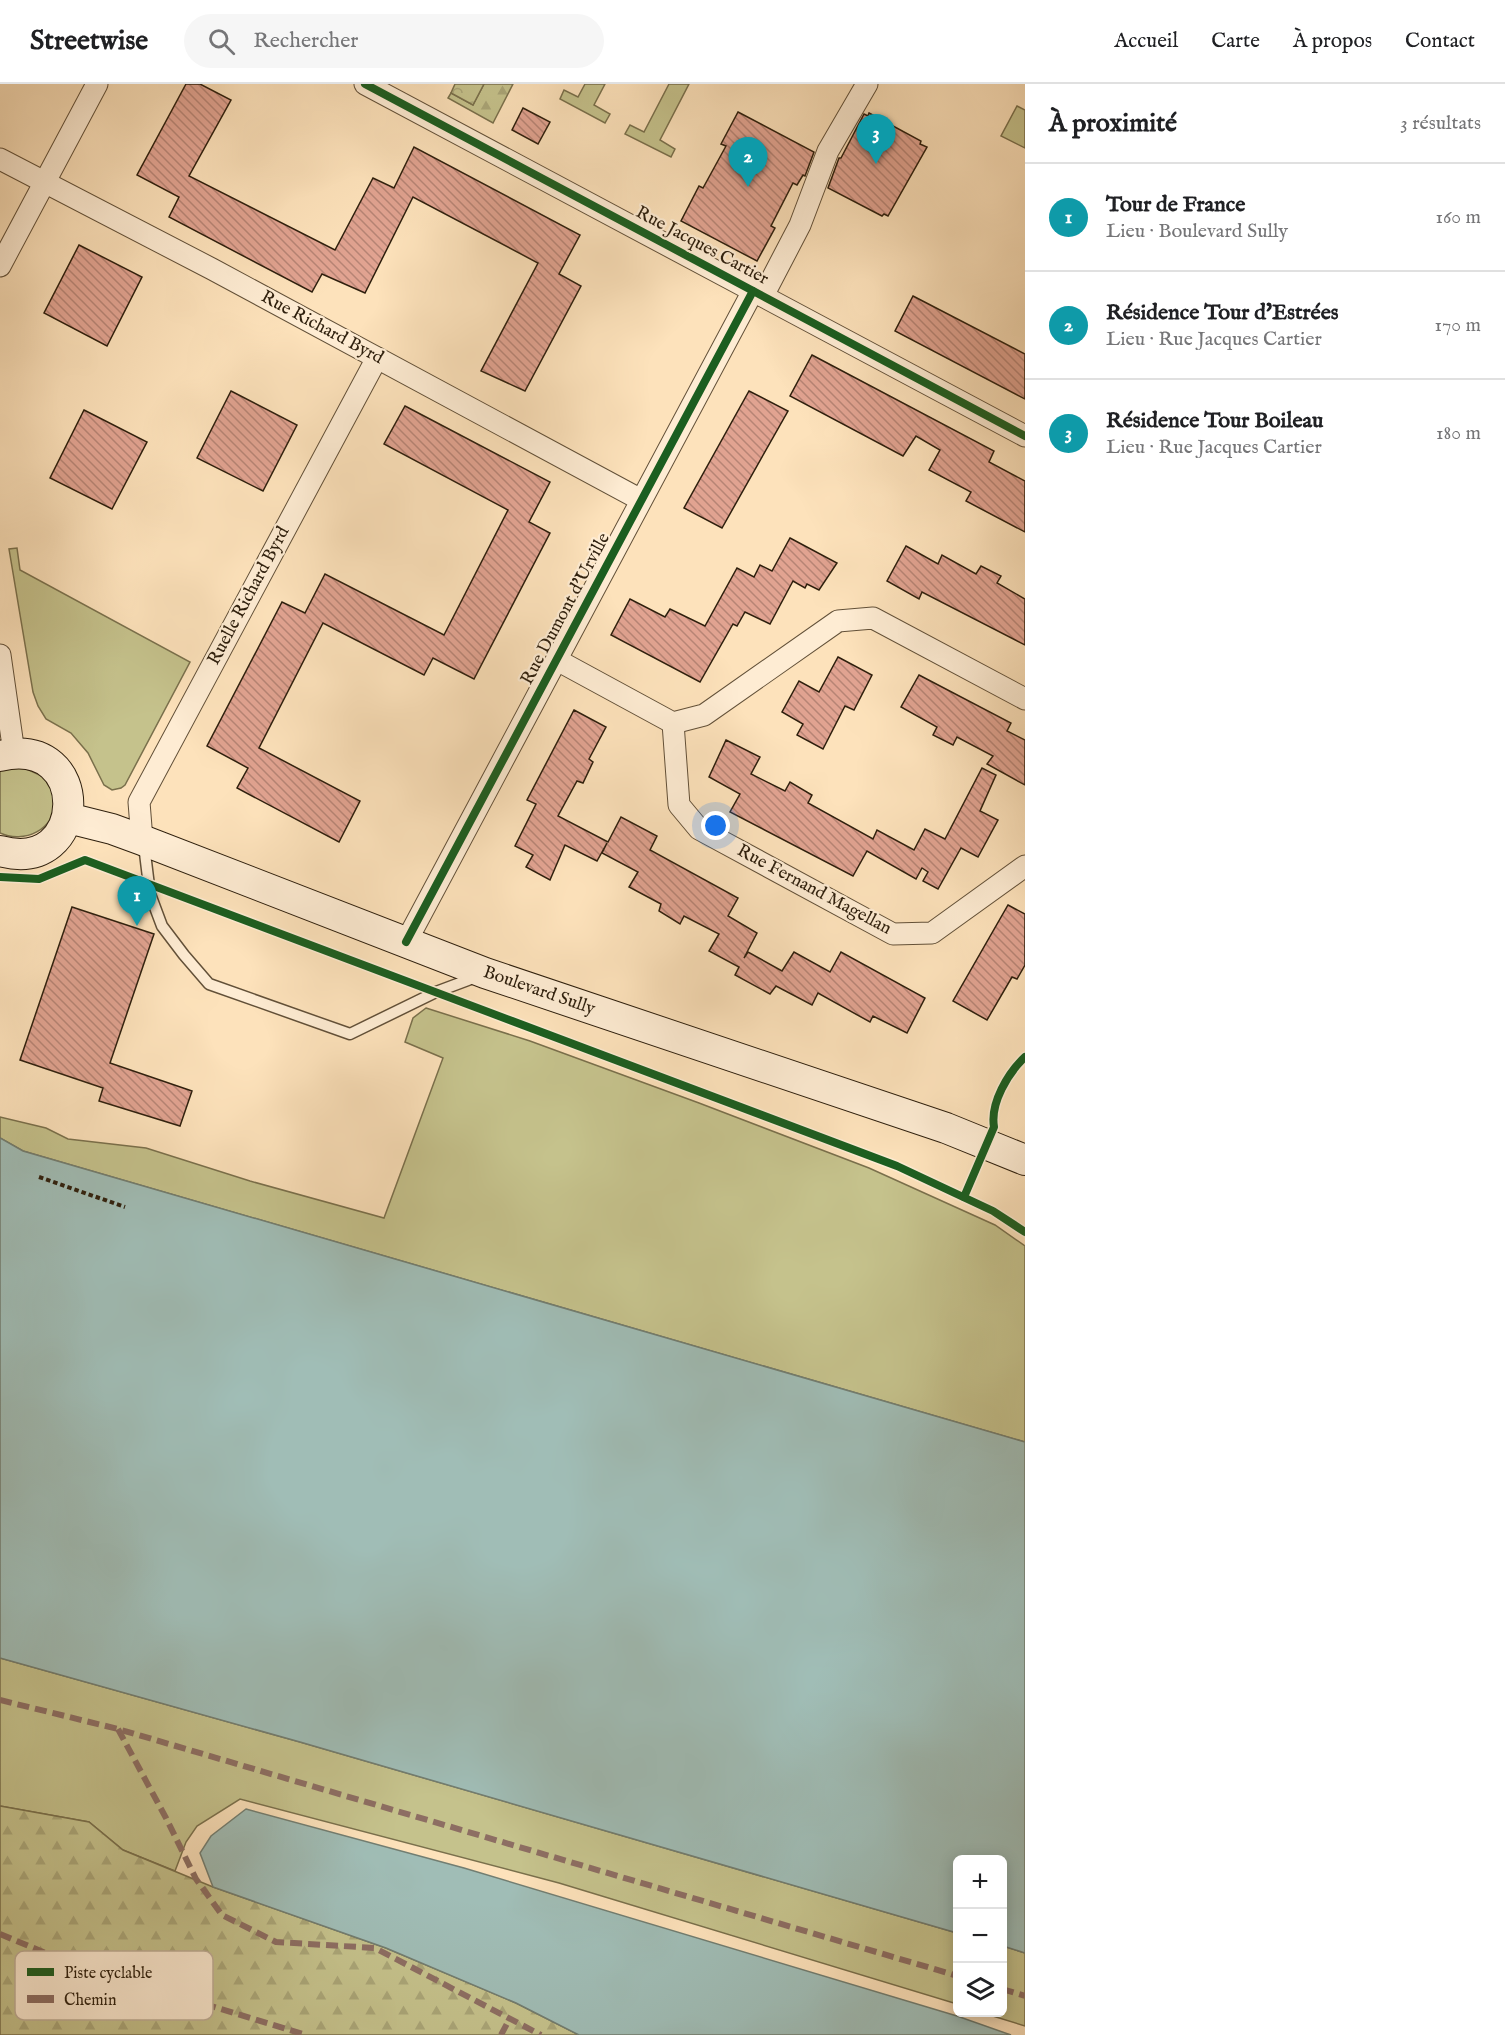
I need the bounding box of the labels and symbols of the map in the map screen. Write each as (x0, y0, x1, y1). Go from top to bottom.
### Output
pin: 3 (856, 115, 896, 164)
pin: 2 (728, 138, 768, 187)
street label: Rue Jacques Cartier (632, 201, 773, 291)
street label: Rue Richard Byrd (257, 286, 388, 370)
street label: Ruelle Richard Byrd (203, 522, 295, 669)
street label: Rue Dumont d'Urville (516, 529, 616, 689)
your location (701, 811, 730, 840)
street label: Rue Fernand Magellan (733, 840, 896, 941)
pin: 1 (118, 876, 156, 926)
street label: Boulevard Sully (480, 961, 598, 1021)
legend (15, 1951, 213, 2020)
text: Piste cyclable (64, 1964, 152, 1984)
text: Chemin (64, 1991, 117, 2011)

